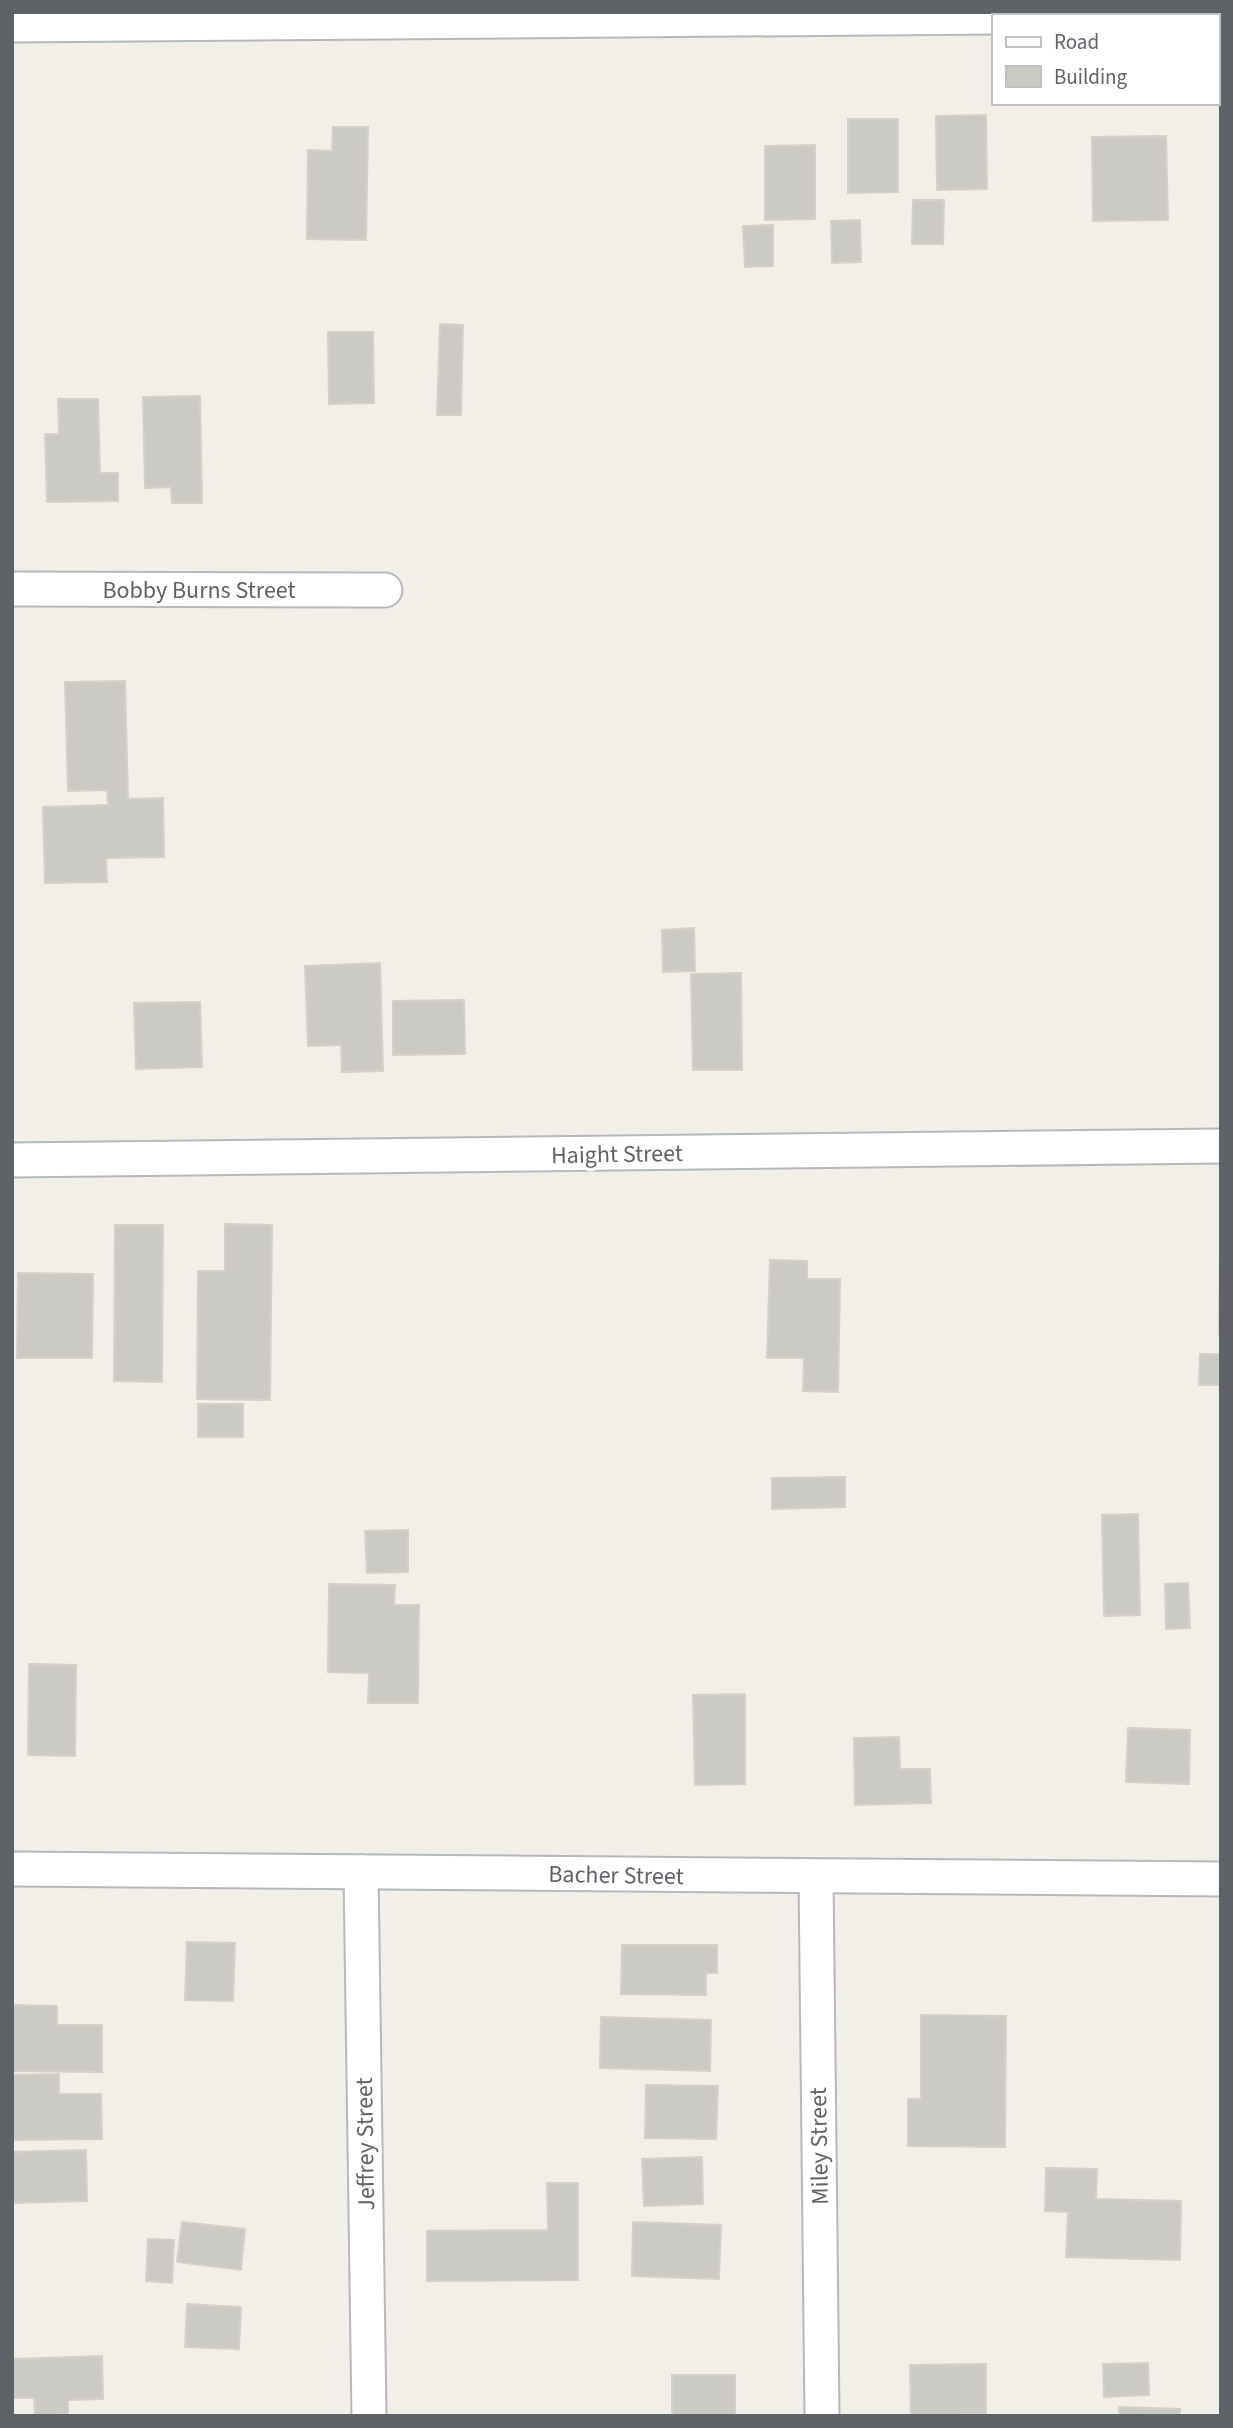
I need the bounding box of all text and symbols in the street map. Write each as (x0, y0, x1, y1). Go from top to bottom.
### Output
legend (992, 14, 1219, 105)
text: Road (1054, 27, 1099, 57)
text: Building (1054, 62, 1128, 92)
street label: Bobby Burns Street (102, 573, 296, 608)
street label: Haight Street (551, 1136, 683, 1173)
street label: Bacher Street (548, 1857, 684, 1894)
street label: Jeffrey Street (347, 2077, 384, 2211)
street label: Miley Street (801, 2087, 838, 2205)

